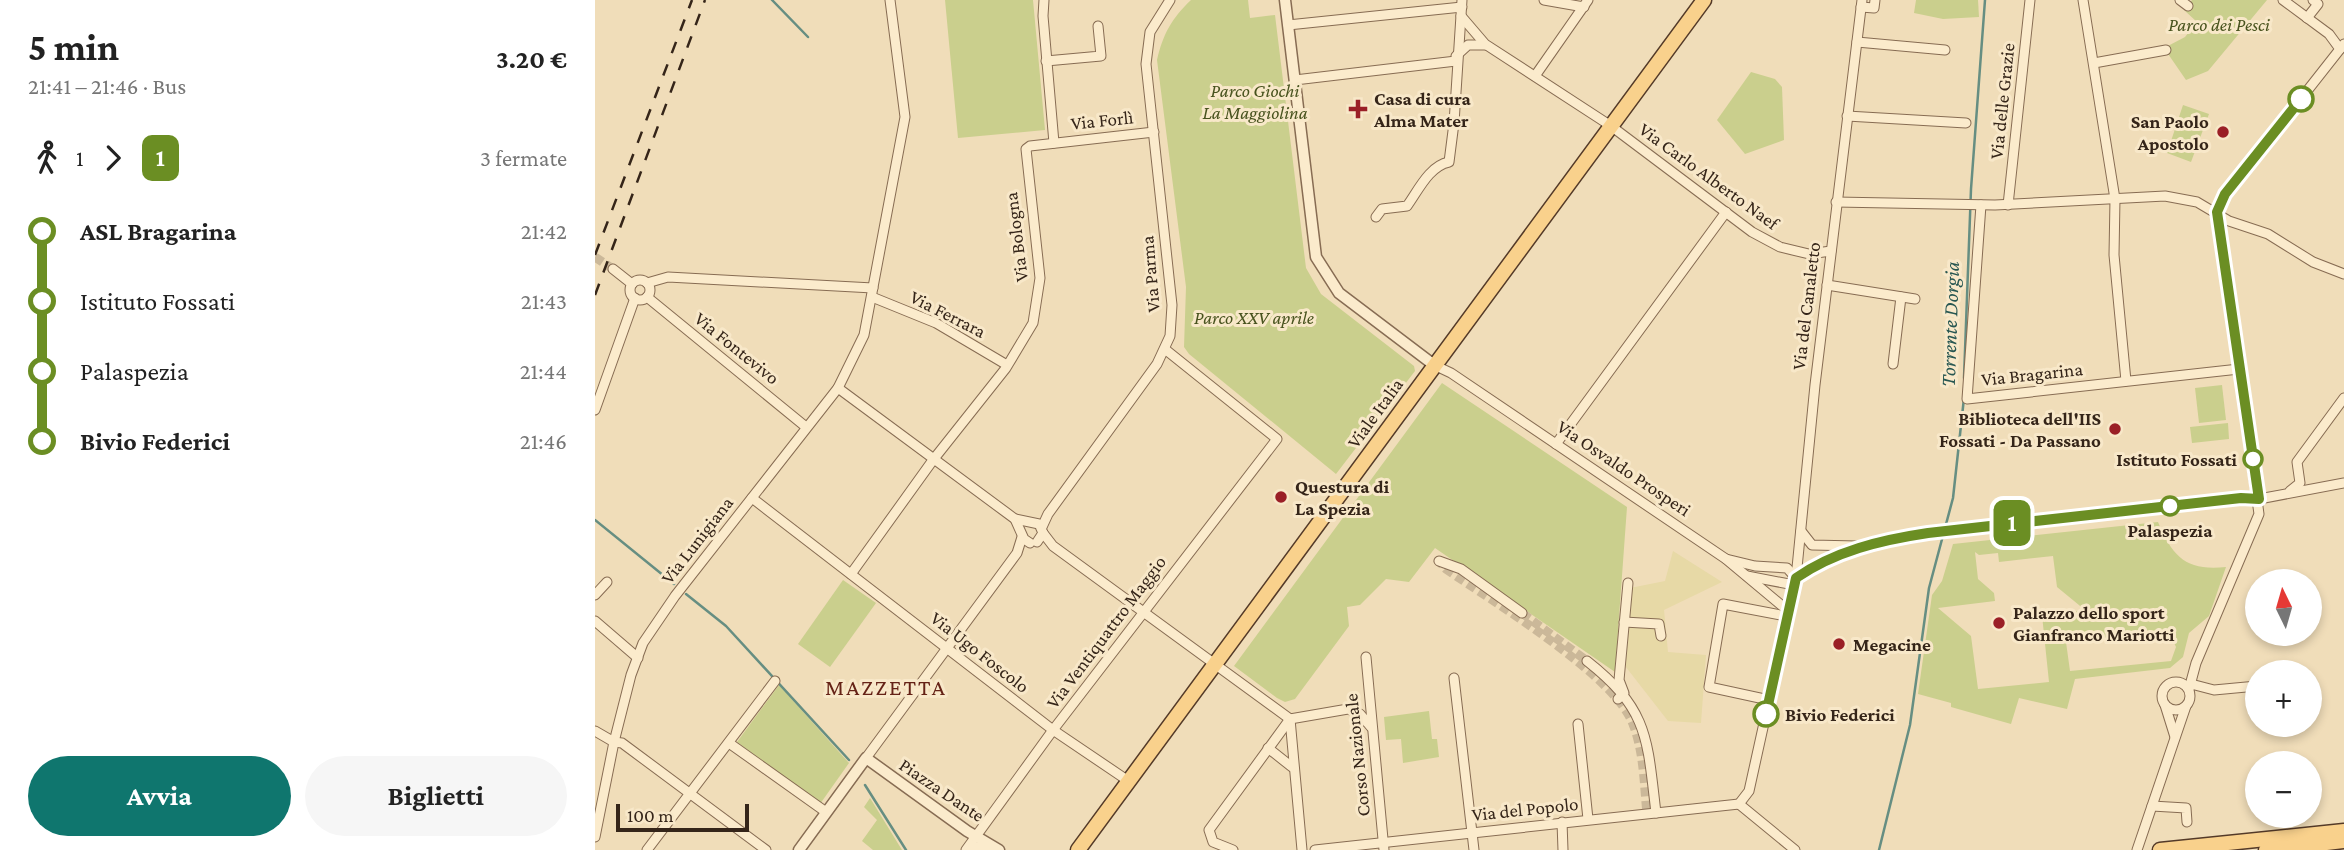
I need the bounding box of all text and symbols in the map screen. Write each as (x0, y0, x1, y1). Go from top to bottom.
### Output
park label: Parco dei Pesci (2168, 14, 2271, 35)
text: 5 min (28, 26, 119, 68)
street label: Via delle Grazie (1985, 42, 2019, 160)
text: 3.20 € (496, 45, 567, 74)
text: 21:41 – 21:46 · Bus (28, 73, 186, 99)
park label: Parco Giochi La Maggiolina (1202, 80, 1308, 123)
unlabelled marker (2288, 86, 2314, 112)
place label: Casa di cura Alma Mater (1373, 88, 1471, 131)
marker: Casa di cura Alma Mater (1348, 99, 1368, 119)
street label: Via Forlì (1070, 106, 1134, 134)
place label: San Paolo Apostolo (2131, 111, 2209, 154)
street label: Via Carlo Alberto Naef (1635, 118, 1784, 234)
marker: San Paolo Apostolo (2215, 124, 2231, 140)
icon: walk (28, 139, 66, 177)
icon: forward (94, 139, 132, 177)
text: 1 (156, 144, 165, 171)
text: 1 (76, 145, 84, 171)
text: 3 fermate (480, 145, 567, 171)
street label: Via Bologna (1000, 191, 1032, 283)
text: ASL Bragarina (80, 217, 236, 246)
text: 21:42 (521, 218, 567, 244)
street label: Via Parma (1136, 235, 1164, 313)
street label: Via del Canaletto (1788, 241, 1824, 371)
water label: Torrente Dorgia (1936, 261, 1964, 387)
street label: Via Ferrara (907, 286, 990, 342)
text: Istituto Fossati (80, 287, 235, 316)
text: 21:43 (521, 288, 567, 314)
park label: Parco XXV aprile (1194, 307, 1314, 328)
street label: Via Fontevivo (690, 308, 784, 388)
text: Palaspezia (80, 357, 189, 386)
text: 21:44 (520, 358, 567, 384)
street label: Via Bragarina (1980, 358, 2084, 390)
street label: Viale Italia (1343, 374, 1407, 452)
place label: Biblioteca dell'IIS Fossati - Da Passano (1939, 408, 2101, 451)
street label: Via Osvaldo Prosperi (1553, 416, 1695, 520)
marker: Biblioteca dell'IIS Fossati - Da Passano (2107, 421, 2123, 437)
text: Bivio Federici (80, 427, 230, 456)
text: 21:46 (520, 428, 567, 454)
place label: Istituto Fossati (2116, 449, 2237, 470)
marker: Istituto Fossati (2243, 449, 2263, 469)
place label: Questura di La Spezia (1295, 476, 1390, 519)
marker: Questura di La Spezia (1273, 489, 1289, 505)
street label: Via Lunigiana (657, 492, 738, 588)
marker: Palaspezia (2160, 496, 2180, 516)
line badge: 1 (1989, 500, 2035, 546)
text: 1 (2008, 509, 2016, 536)
place label: Palaspezia (2128, 520, 2213, 541)
street label: Via Ventiquattro Maggio (1042, 552, 1170, 712)
north arrow (2245, 569, 2322, 646)
map controls (2245, 569, 2322, 828)
place label: Palazzo dello sport Gianfranco Mariotti (2013, 602, 2175, 645)
street label: Via Ugo Foscolo (927, 607, 1033, 697)
marker: Palazzo dello sport Gianfranco Mariotti (1991, 615, 2007, 631)
place label: Megacine (1853, 634, 1931, 655)
marker: Megacine (1831, 636, 1847, 652)
button: + (2245, 660, 2322, 737)
district label: MAZZETTA (825, 674, 947, 700)
street label: Corso Nazionale (1340, 692, 1374, 818)
marker: Bivio Federici (1753, 701, 1779, 727)
place label: Bivio Federici (1785, 704, 1895, 725)
button: − (2245, 751, 2322, 828)
street label: Piazza Dante (896, 754, 988, 826)
button: Avvia (28, 756, 291, 836)
button: Biglietti (305, 756, 567, 836)
street label: Via del Popolo (1471, 793, 1579, 825)
scale bar (616, 801, 749, 833)
text: 100 m (627, 805, 674, 826)

